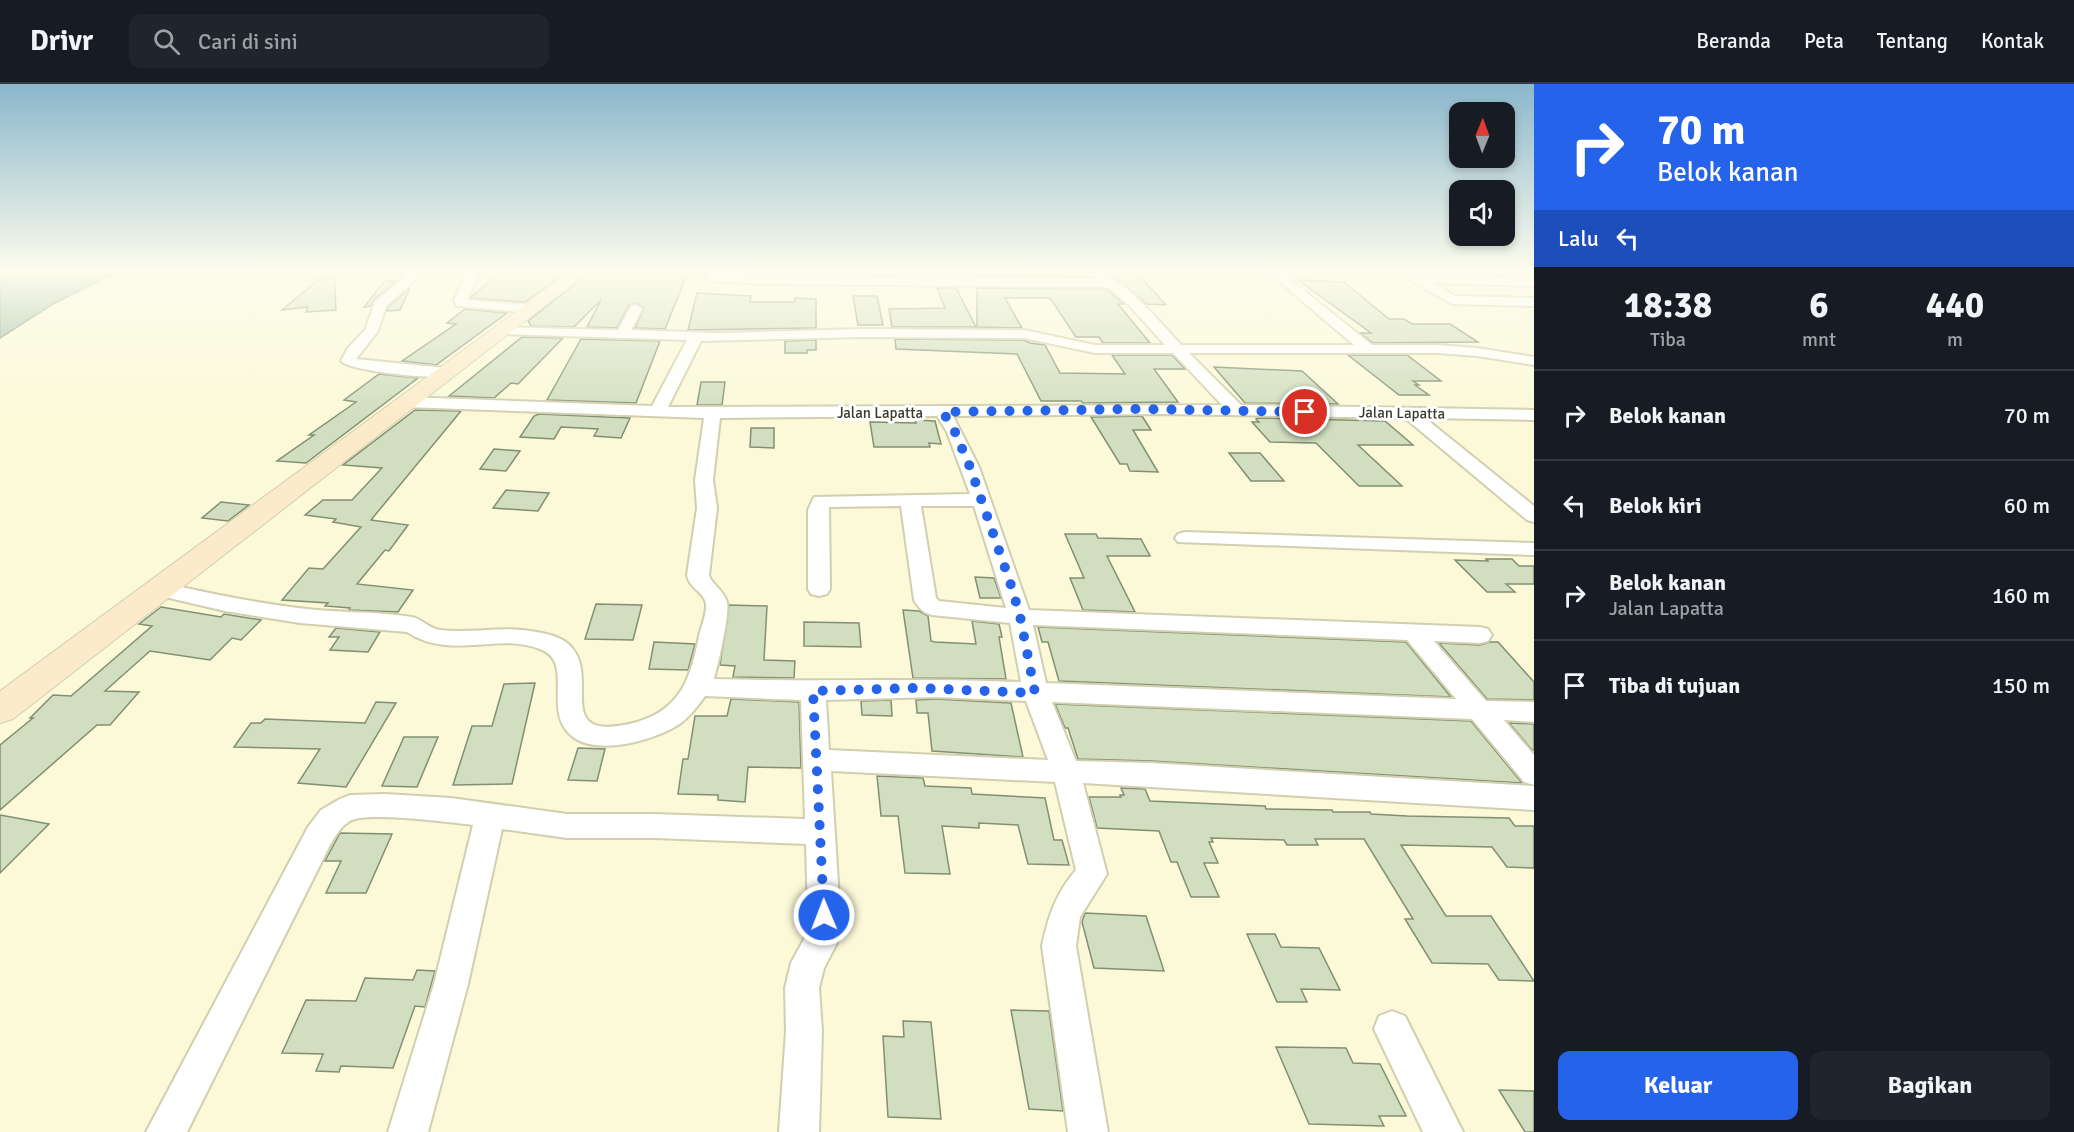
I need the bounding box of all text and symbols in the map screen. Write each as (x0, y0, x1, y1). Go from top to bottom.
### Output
search box (129, 14, 549, 68)
text: Drivr (30, 24, 93, 58)
icon: search (150, 25, 183, 58)
text: Cari di sini (198, 28, 298, 55)
text: Beranda (1696, 28, 1771, 54)
text: Peta (1804, 28, 1844, 54)
text: Tentang (1877, 28, 1948, 54)
text: Kontak (1981, 28, 2044, 54)
north arrow (1449, 102, 1515, 168)
map controls (1449, 102, 1515, 246)
text: 70 m (1657, 105, 1746, 156)
icon: right (1558, 108, 1636, 186)
text: Belok kanan (1657, 156, 1798, 189)
button: sound (1449, 180, 1515, 246)
icon: left (1611, 222, 1644, 255)
text: Lalu (1558, 225, 1599, 252)
text: 18:38 (1624, 283, 1712, 328)
text: 6 (1809, 283, 1829, 328)
text: 440 (1926, 283, 1984, 328)
text: Tiba (1650, 327, 1686, 352)
text: mnt (1802, 327, 1836, 352)
text: m (1947, 327, 1963, 352)
pin (1279, 386, 1330, 437)
icon: arrive (1288, 395, 1321, 428)
icon: right (1558, 399, 1591, 432)
text: Belok kanan (1609, 402, 1726, 429)
text: 70 m (2004, 402, 2050, 429)
street label: Jalan Lapatta (1359, 403, 1445, 423)
street label: Jalan Lapatta (837, 404, 923, 422)
icon: left (1558, 489, 1591, 522)
text: Belok kiri (1609, 492, 1702, 519)
text: 60 m (2004, 492, 2050, 519)
text: Belok kanan (1609, 569, 1726, 596)
icon: right (1558, 579, 1591, 612)
text: 160 m (1992, 582, 2050, 609)
text: Jalan Lapatta (1609, 596, 1724, 621)
icon: arrive (1558, 669, 1591, 702)
text: Tiba di tujuan (1609, 672, 1740, 699)
text: 150 m (1992, 672, 2050, 699)
position arrow (792, 883, 856, 947)
button: Keluar (1558, 1051, 1798, 1120)
button: Bagikan (1810, 1051, 2050, 1120)

